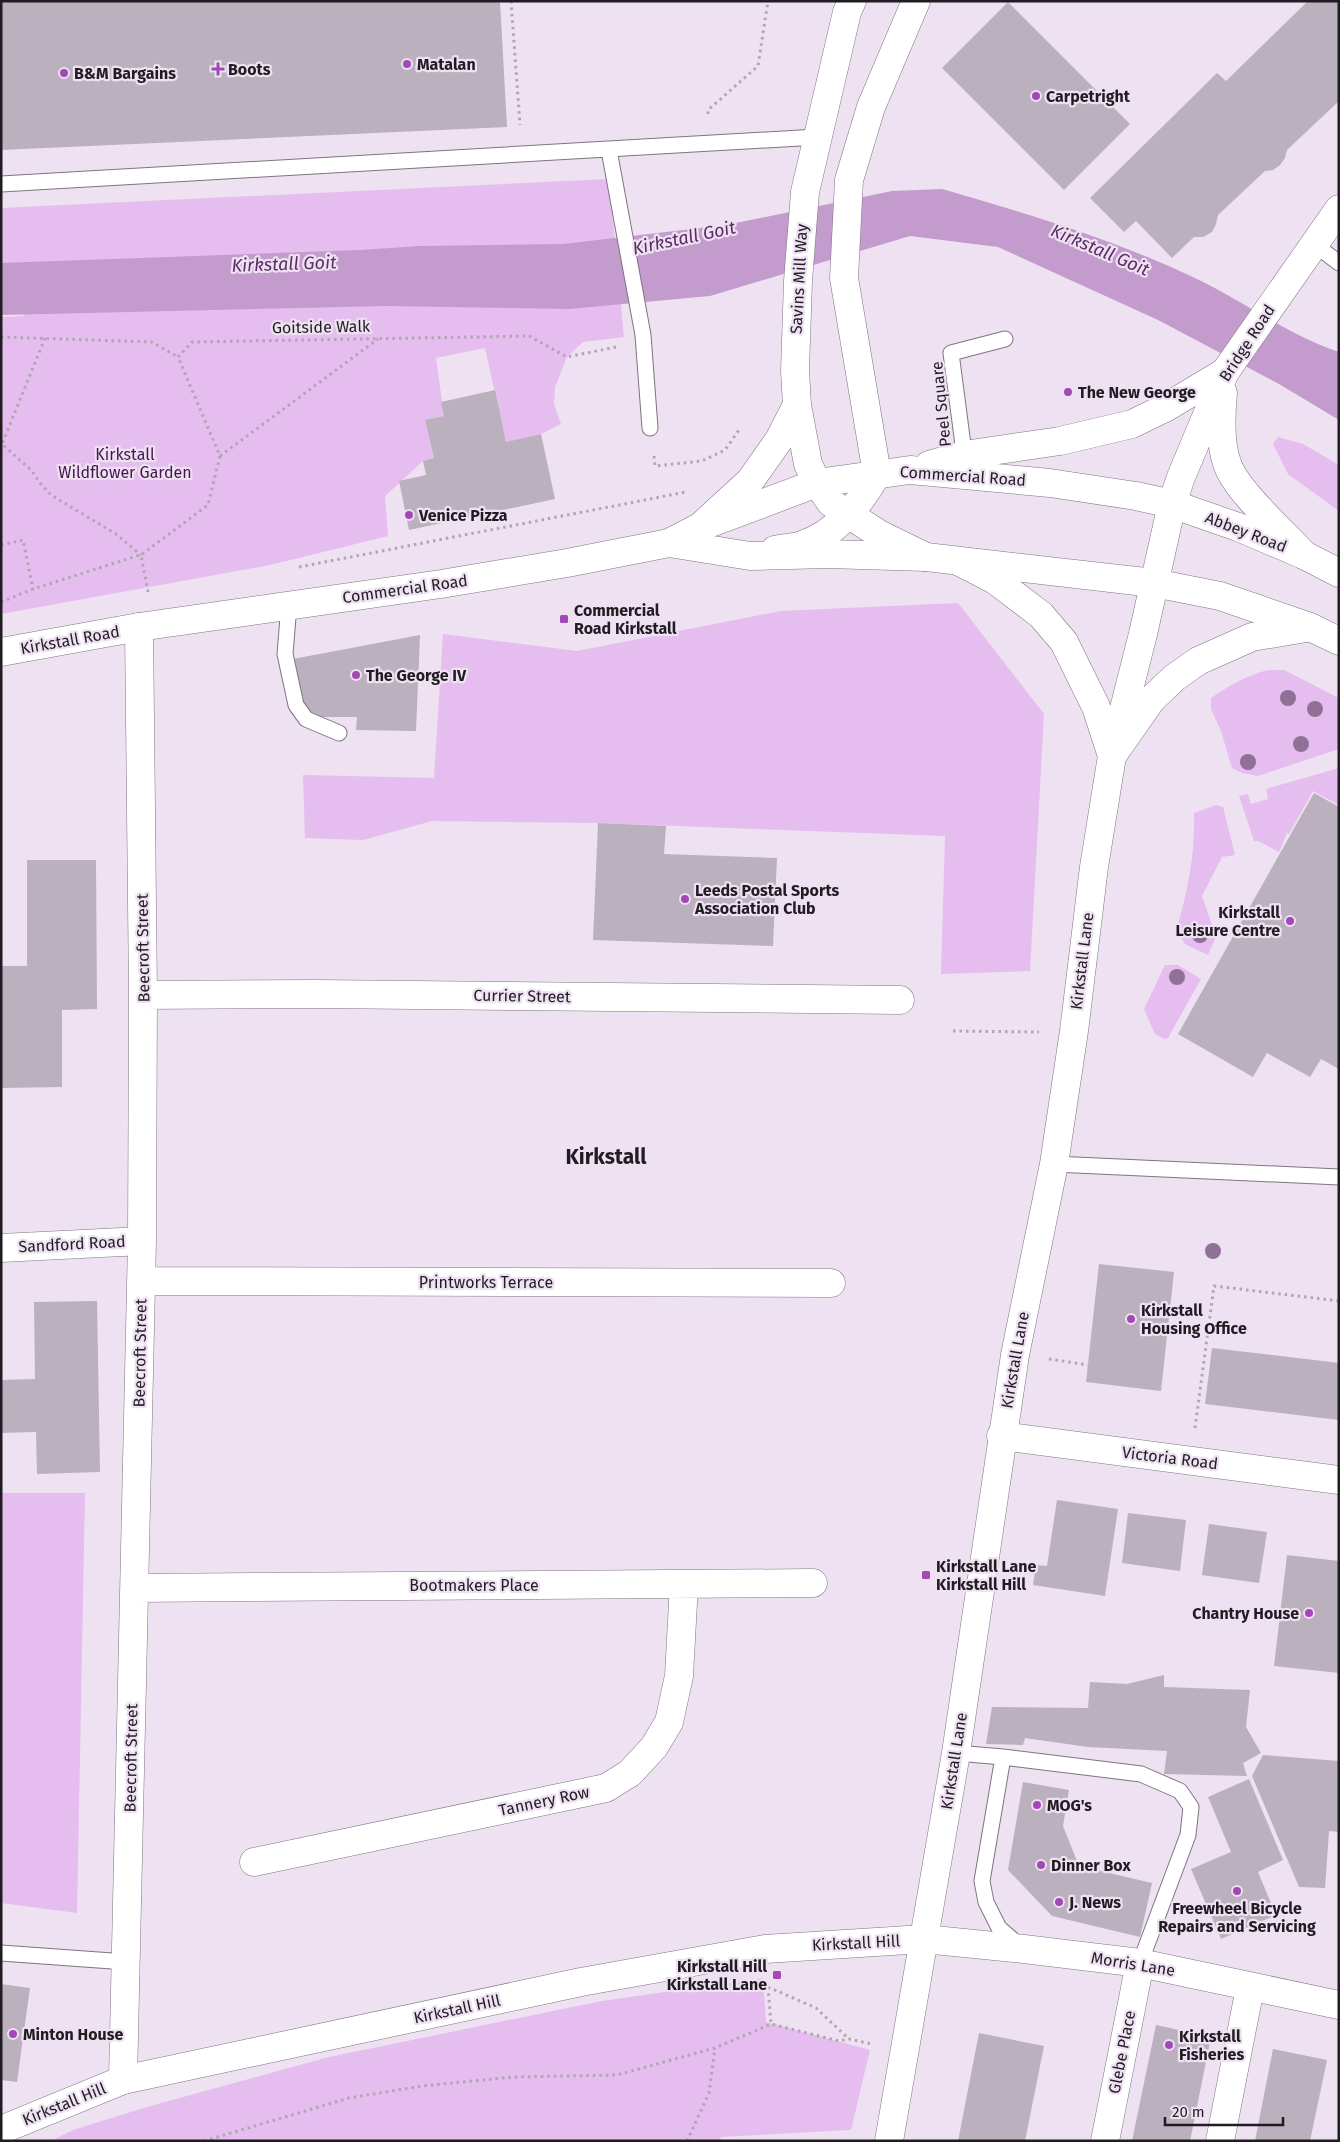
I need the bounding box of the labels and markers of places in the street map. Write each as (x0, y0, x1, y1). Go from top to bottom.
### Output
place label: Matalan (417, 55, 476, 74)
marker: Matalan (401, 58, 413, 70)
place label: Boots (228, 60, 271, 79)
marker: Boots (212, 63, 224, 75)
place label: B&M Bargains (74, 64, 176, 83)
marker: B&M Bargains (58, 67, 70, 79)
place label: Carpetright (1046, 87, 1131, 106)
marker: Carpetright (1030, 90, 1042, 102)
place label: The New George (1078, 383, 1196, 402)
marker: The New George (1062, 386, 1074, 398)
place label: Venice Pizza (418, 506, 508, 525)
marker: Venice Pizza (403, 509, 415, 521)
place label: Commercial Road Kirkstall (574, 601, 677, 638)
marker: Commercial Road Kirkstall (558, 613, 570, 625)
place label: The George IV (366, 666, 467, 685)
marker: The George IV (350, 669, 362, 681)
place label: Leeds Postal Sports Association Club (694, 881, 840, 918)
marker: Leeds Postal Sports Association Club (679, 893, 691, 905)
place label: Kirkstall Leisure Centre (1176, 903, 1280, 940)
marker: Kirkstall Leisure Centre (1284, 915, 1296, 927)
place label: Kirkstall Housing Office (1141, 1301, 1247, 1338)
marker: Kirkstall Housing Office (1125, 1313, 1137, 1325)
place label: Kirkstall Lane Kirkstall Hill (936, 1557, 1036, 1594)
marker: Kirkstall Lane Kirkstall Hill (920, 1569, 932, 1581)
place label: Chantry House (1192, 1604, 1299, 1623)
marker: Chantry House (1303, 1607, 1315, 1619)
place label: MOG's (1047, 1796, 1092, 1815)
marker: MOG's (1031, 1799, 1043, 1811)
place label: Dinner Box (1051, 1856, 1131, 1875)
marker: Dinner Box (1035, 1859, 1047, 1871)
marker: Freewheel Bicycle Repairs and Servicing (1231, 1885, 1243, 1897)
place label: J. News (1068, 1893, 1121, 1912)
marker: J. News (1053, 1896, 1065, 1908)
place label: Freewheel Bicycle Repairs and Servicing (1158, 1899, 1316, 1936)
place label: Kirkstall Hill Kirkstall Lane (667, 1957, 767, 1994)
marker: Kirkstall Hill Kirkstall Lane (771, 1969, 783, 1981)
place label: Minton House (23, 2025, 123, 2044)
place label: Kirkstall Fisheries (1179, 2027, 1244, 2064)
marker: Minton House (7, 2028, 19, 2040)
marker: Kirkstall Fisheries (1163, 2039, 1175, 2051)

